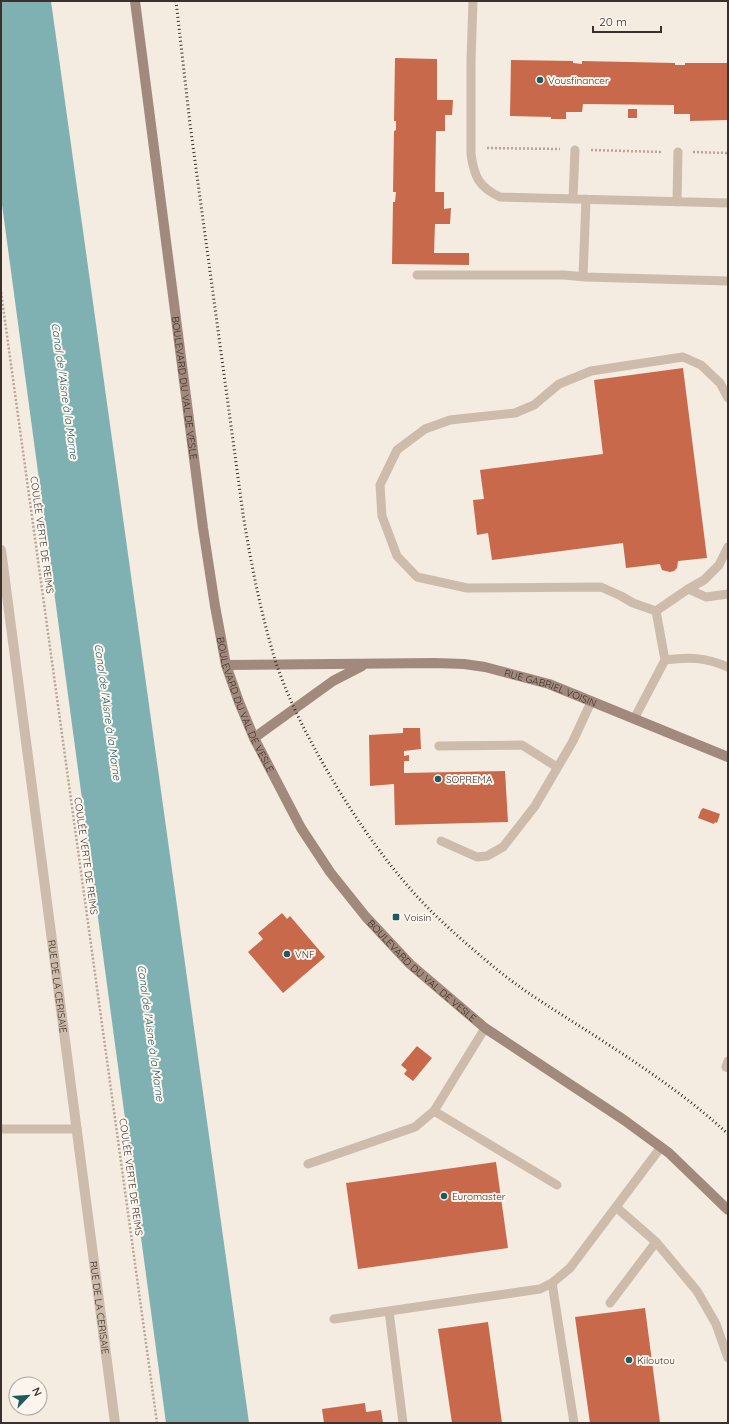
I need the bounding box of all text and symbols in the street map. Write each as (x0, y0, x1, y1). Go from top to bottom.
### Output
scale bar (593, 8, 661, 34)
text: 20 m (599, 14, 627, 29)
place label: Vousfinancer (548, 74, 609, 87)
marker: Vousfinancer (535, 75, 545, 85)
street label: BOULEVARD DU VAL DE VESLE (169, 315, 201, 461)
water label: Canal de l'Aisne à la Marne (48, 322, 82, 461)
street label: COULÉE VERTE DE REIMS (27, 475, 57, 595)
street label: BOULEVARD DU VAL DE VESLE (214, 636, 277, 775)
water label: Canal de l'Aisne à la Marne (91, 643, 125, 782)
street label: RUE GABRIEL VOISIN (503, 666, 599, 709)
place label: SOPREMA (446, 773, 493, 786)
marker: SOPREMA (433, 774, 443, 784)
street label: COULÉE VERTE DE REIMS (71, 796, 101, 916)
place label: Voisin (404, 911, 431, 924)
marker: Voisin (391, 912, 401, 922)
street label: BOULEVARD DU VAL DE VESLE (365, 917, 479, 1025)
street label: RUE DE LA CERISAIE (45, 939, 71, 1034)
place label: VNF (295, 948, 315, 961)
marker: VNF (282, 949, 292, 959)
water label: Canal de l'Aisne à la Marne (134, 964, 168, 1103)
street label: COULÉE VERTE DE REIMS (116, 1117, 146, 1237)
place label: Euromaster (452, 1190, 506, 1203)
marker: Euromaster (439, 1191, 449, 1201)
street label: RUE DE LA CERISAIE (87, 1260, 113, 1355)
place label: Kiloutou (637, 1354, 675, 1367)
marker: Kiloutou (624, 1355, 634, 1365)
north arrow (8, 1376, 48, 1416)
text: N (29, 1385, 45, 1398)

